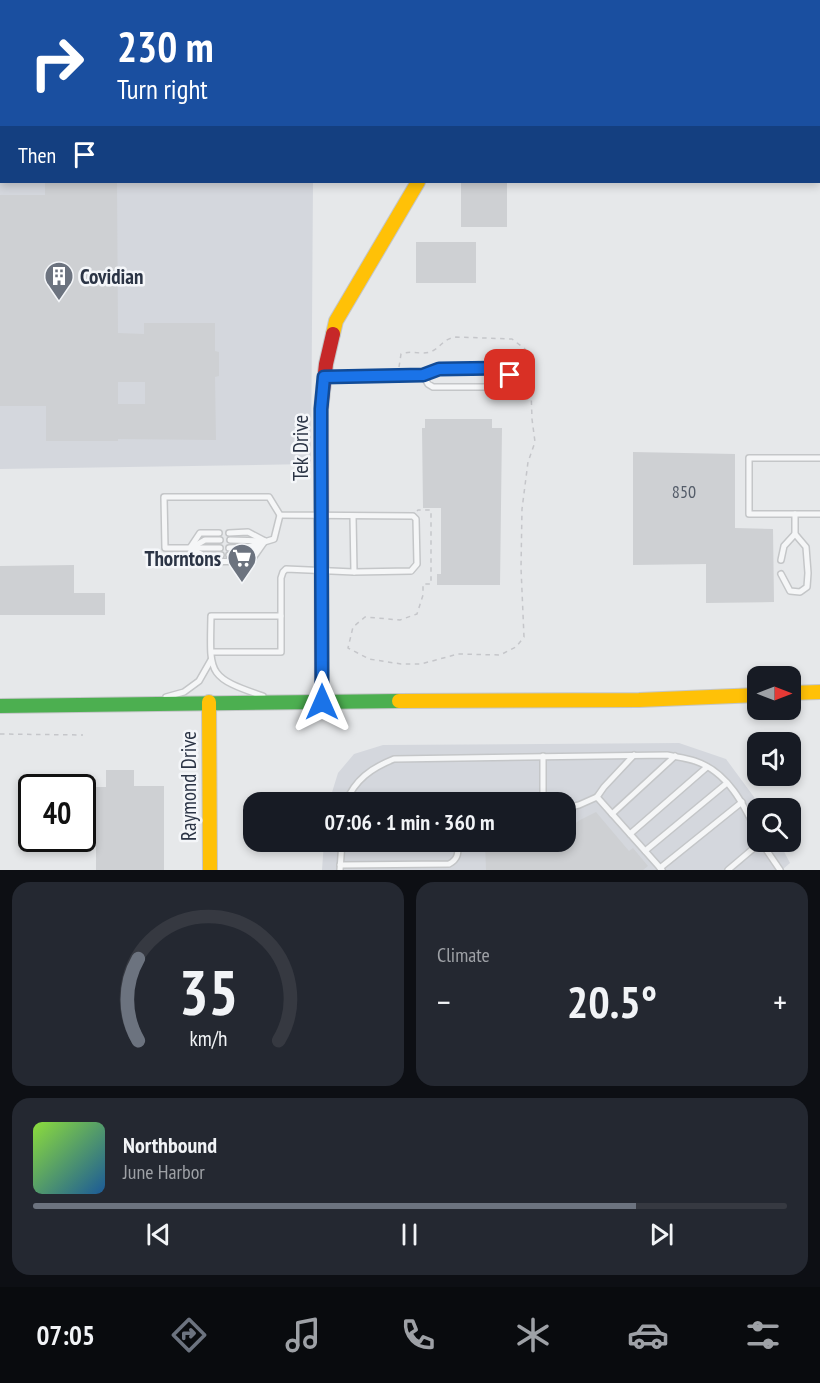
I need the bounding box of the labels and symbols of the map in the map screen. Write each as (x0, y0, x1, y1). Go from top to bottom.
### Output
building icon: Covidian (43, 260, 75, 302)
place label: Covidian (80, 263, 143, 290)
pin (484, 349, 535, 400)
street label: Tek Drive (287, 415, 314, 481)
house number: 850 (672, 480, 696, 503)
supermarket icon: Thorntons (226, 542, 258, 584)
place label: Thorntons (144, 545, 221, 572)
north arrow (747, 666, 801, 720)
position arrow (290, 670, 354, 734)
street label: Raymond Drive (175, 731, 202, 841)
speed limit sign: 40 (18, 774, 96, 852)

